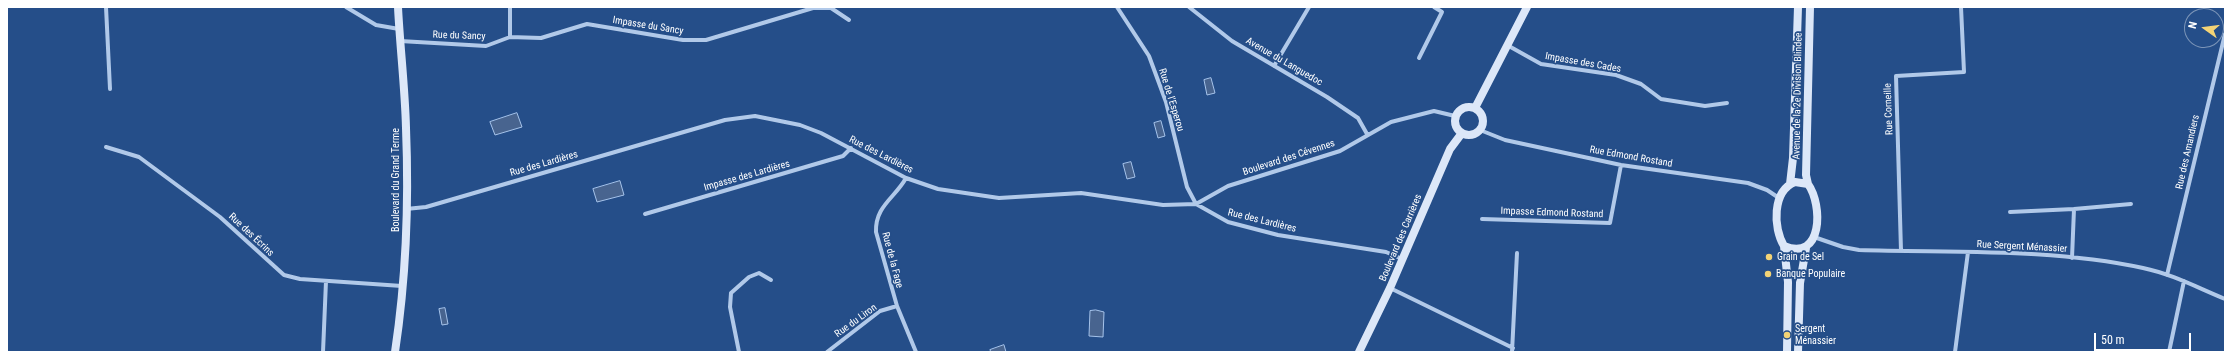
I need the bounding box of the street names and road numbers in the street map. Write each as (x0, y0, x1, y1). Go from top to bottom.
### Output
street label: Impasse du Sancy (612, 14, 684, 38)
street label: Rue du Sancy (432, 29, 486, 43)
street label: Avenue de la 2e Division Blindee (1791, 32, 1805, 160)
street label: Avenue du Languedoc (1243, 35, 1325, 89)
street label: Impasse des Cades (1544, 50, 1622, 76)
street label: Rue de l'Esperou (1156, 67, 1186, 133)
street label: Rue Corneille (1882, 83, 1896, 135)
street label: Rue des Amandiers (2174, 114, 2202, 190)
street label: Boulevard du Grand Terme (390, 128, 402, 232)
street label: Rue des Lardières (847, 134, 915, 176)
street label: Boulevard des Cévennes (1241, 137, 1337, 179)
street label: Rue Edmond Rostand (1589, 144, 1673, 170)
street label: Rue des Lardières (509, 149, 579, 179)
street label: Impasse des Lardières (703, 158, 791, 194)
street label: Boulevard des Carrières (1377, 193, 1425, 283)
street label: Impasse Edmond Rostand (1500, 205, 1604, 221)
street label: Rue des Lardières (1226, 207, 1298, 235)
street label: Rue des Écrins (226, 211, 276, 259)
street label: Rue de la Fage (879, 231, 905, 289)
street label: Rue Sergent Ménassier (1976, 239, 2068, 255)
street label: Rue du Liron (833, 302, 879, 340)

